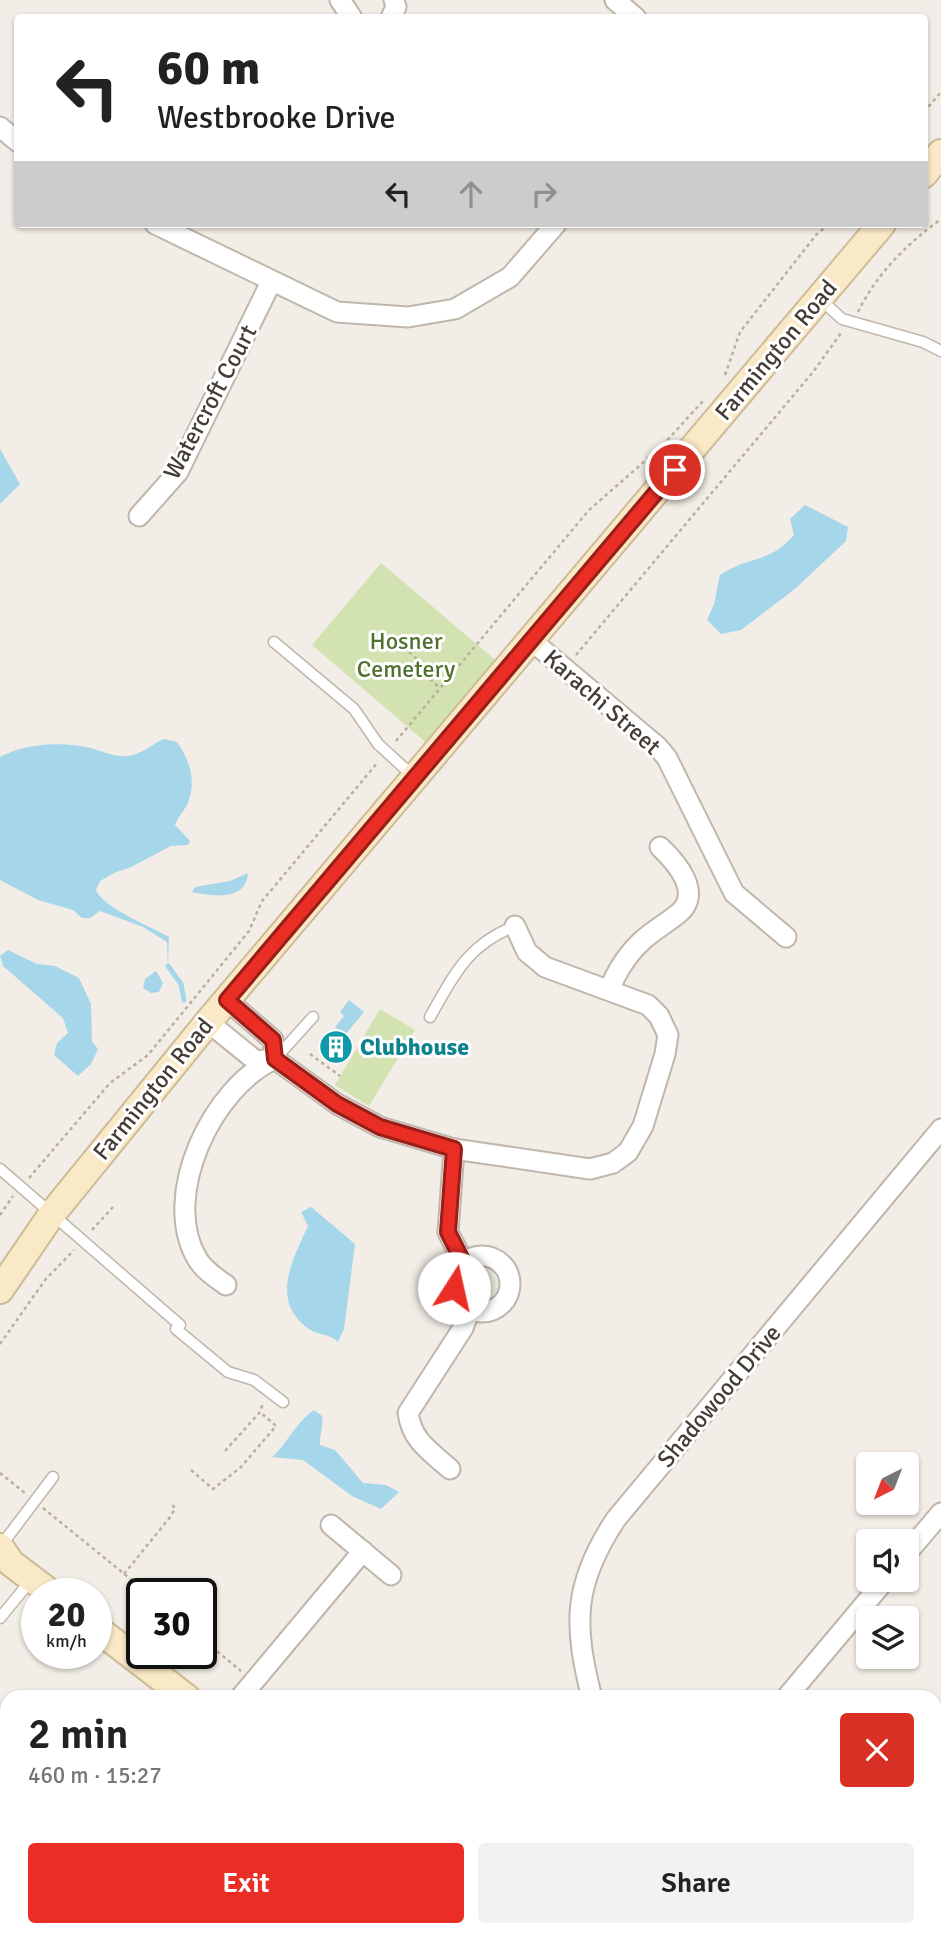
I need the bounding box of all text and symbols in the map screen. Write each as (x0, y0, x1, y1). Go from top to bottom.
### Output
text: 60 m (157, 38, 260, 98)
icon: left (42, 42, 133, 133)
text: Westbrooke Drive (157, 98, 396, 137)
icon: left (379, 175, 417, 213)
icon: ahead (452, 175, 490, 213)
icon: right (525, 175, 563, 213)
street label: Farmington Road (708, 274, 844, 426)
street label: Watercroft Court (157, 320, 263, 484)
pin (645, 440, 705, 500)
icon: arrive (656, 451, 694, 489)
park label: Hosner Cemetery (357, 626, 455, 684)
street label: Karachi Street (537, 643, 667, 761)
street label: Farmington Road (86, 1012, 220, 1166)
building icon: Clubhouse (317, 1028, 355, 1066)
place label: Clubhouse (360, 1032, 469, 1062)
position arrow (417, 1251, 491, 1325)
street label: Shadowood Drive (651, 1319, 787, 1473)
north arrow (856, 1452, 919, 1516)
map controls (856, 1452, 919, 1669)
button: sound (856, 1529, 919, 1592)
speed limit sign: 30 (126, 1578, 217, 1669)
text: 20 (48, 1593, 85, 1636)
button: layers (856, 1606, 919, 1669)
text: km/h (46, 1630, 87, 1652)
text: 2 min (28, 1709, 129, 1760)
button: close (840, 1713, 914, 1787)
text: 460 m · 15:27 (28, 1761, 162, 1790)
button: Exit (28, 1843, 464, 1923)
button: Share (478, 1843, 914, 1923)

